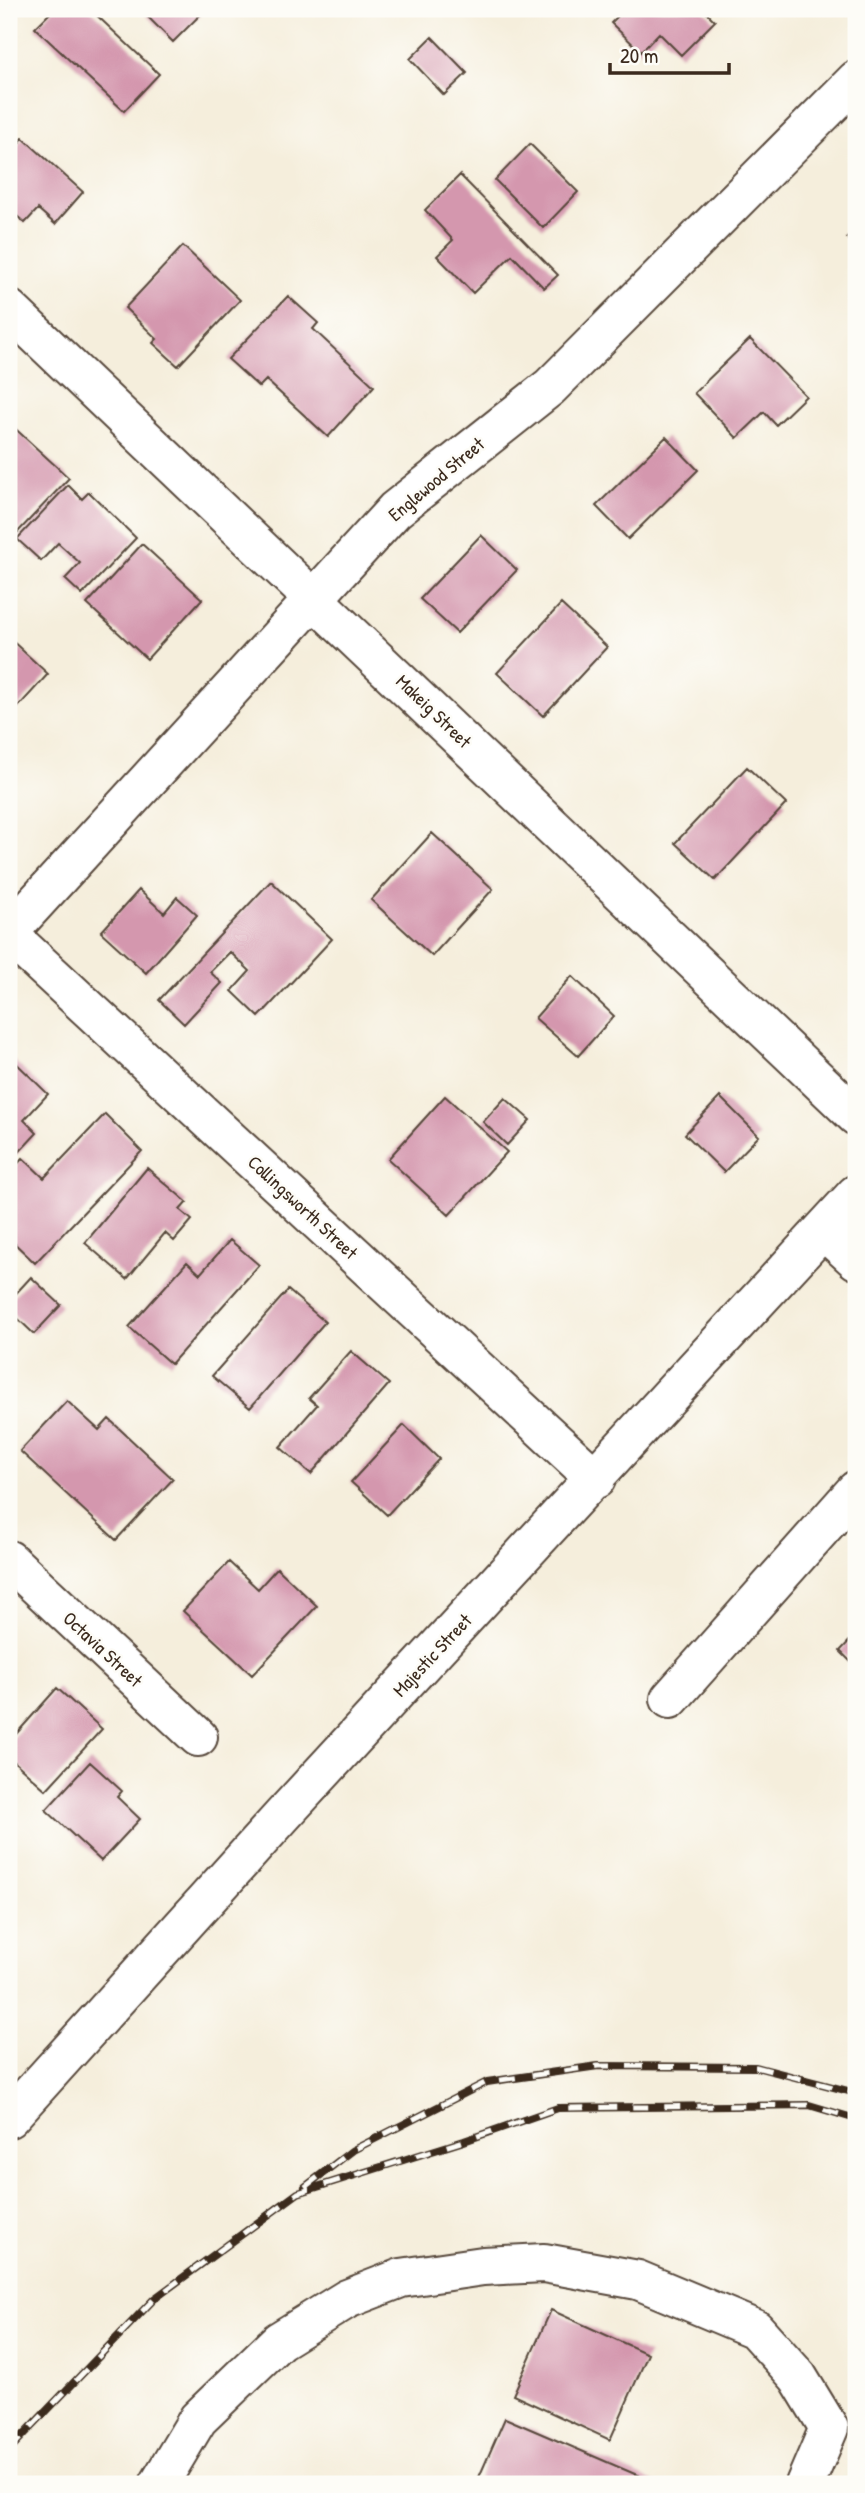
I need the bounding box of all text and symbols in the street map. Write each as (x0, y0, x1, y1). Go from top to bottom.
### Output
scale bar (610, 32, 728, 76)
text: 20 m (620, 41, 658, 70)
street label: Englewood Street (382, 431, 490, 527)
street label: Makeig Street (391, 668, 478, 754)
street label: Collingsworth Street (242, 1149, 364, 1265)
street label: Octavia Street (58, 1605, 149, 1693)
street label: Majestic Street (387, 1607, 478, 1702)

